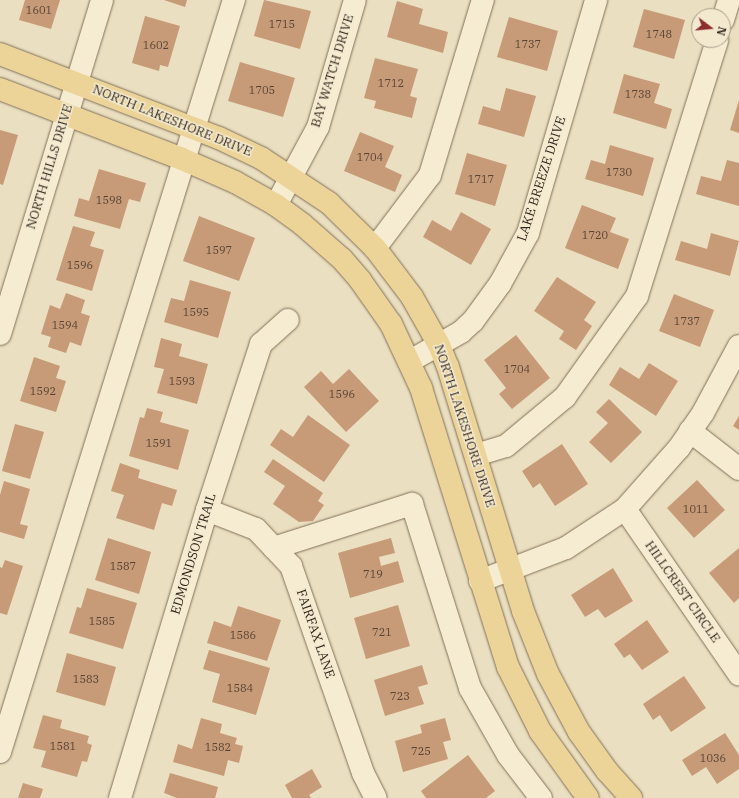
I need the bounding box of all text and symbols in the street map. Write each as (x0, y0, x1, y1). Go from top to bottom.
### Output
house number: 1601 (26, 3, 52, 17)
north arrow (691, 8, 731, 48)
street label: BAY WATCH DRIVE (308, 12, 358, 130)
house number: 1715 (269, 17, 295, 31)
text: N (714, 25, 730, 37)
house number: 1748 (646, 27, 672, 41)
house number: 1737 (515, 37, 541, 51)
house number: 1602 (143, 38, 169, 52)
house number: 1712 (378, 76, 404, 90)
street label: NORTH LAKESHORE DRIVE (90, 82, 254, 160)
house number: 1705 (249, 83, 275, 97)
house number: 1738 (625, 87, 651, 101)
street label: NORTH HILLS DRIVE (24, 103, 76, 231)
street label: LAKE BREEZE DRIVE (514, 115, 570, 243)
house number: 1704 (357, 150, 383, 164)
house number: 1730 (606, 165, 632, 179)
house number: 1717 (468, 172, 494, 186)
house number: 1598 (96, 193, 122, 207)
house number: 1720 (582, 228, 608, 242)
house number: 1597 (206, 243, 232, 257)
house number: 1596 (67, 258, 93, 272)
house number: 1595 (183, 305, 209, 319)
house number: 1737 (674, 314, 700, 328)
house number: 1594 (52, 318, 78, 332)
street label: NORTH LAKESHORE DRIVE (430, 343, 498, 509)
house number: 1704 (504, 362, 530, 376)
house number: 1593 (169, 374, 195, 388)
house number: 1592 (30, 384, 56, 398)
house number: 1596 (329, 387, 355, 401)
house number: 1591 (146, 436, 172, 450)
street label: EDMONDSON TRAIL (168, 491, 220, 617)
house number: 1011 (683, 502, 709, 516)
street label: HILLCREST CIRCLE (641, 538, 723, 646)
house number: 1587 (110, 559, 136, 573)
house number: 719 (363, 567, 383, 581)
street label: FAIRFAX LANE (292, 587, 338, 681)
house number: 1585 (89, 614, 115, 628)
house number: 721 (372, 625, 392, 639)
house number: 1586 (230, 628, 256, 642)
house number: 1583 (73, 672, 99, 686)
house number: 1584 (227, 681, 253, 695)
house number: 723 (390, 689, 410, 703)
house number: 1581 (50, 739, 76, 753)
house number: 1582 (205, 740, 231, 754)
house number: 725 (411, 744, 431, 758)
house number: 1036 (700, 751, 726, 765)

